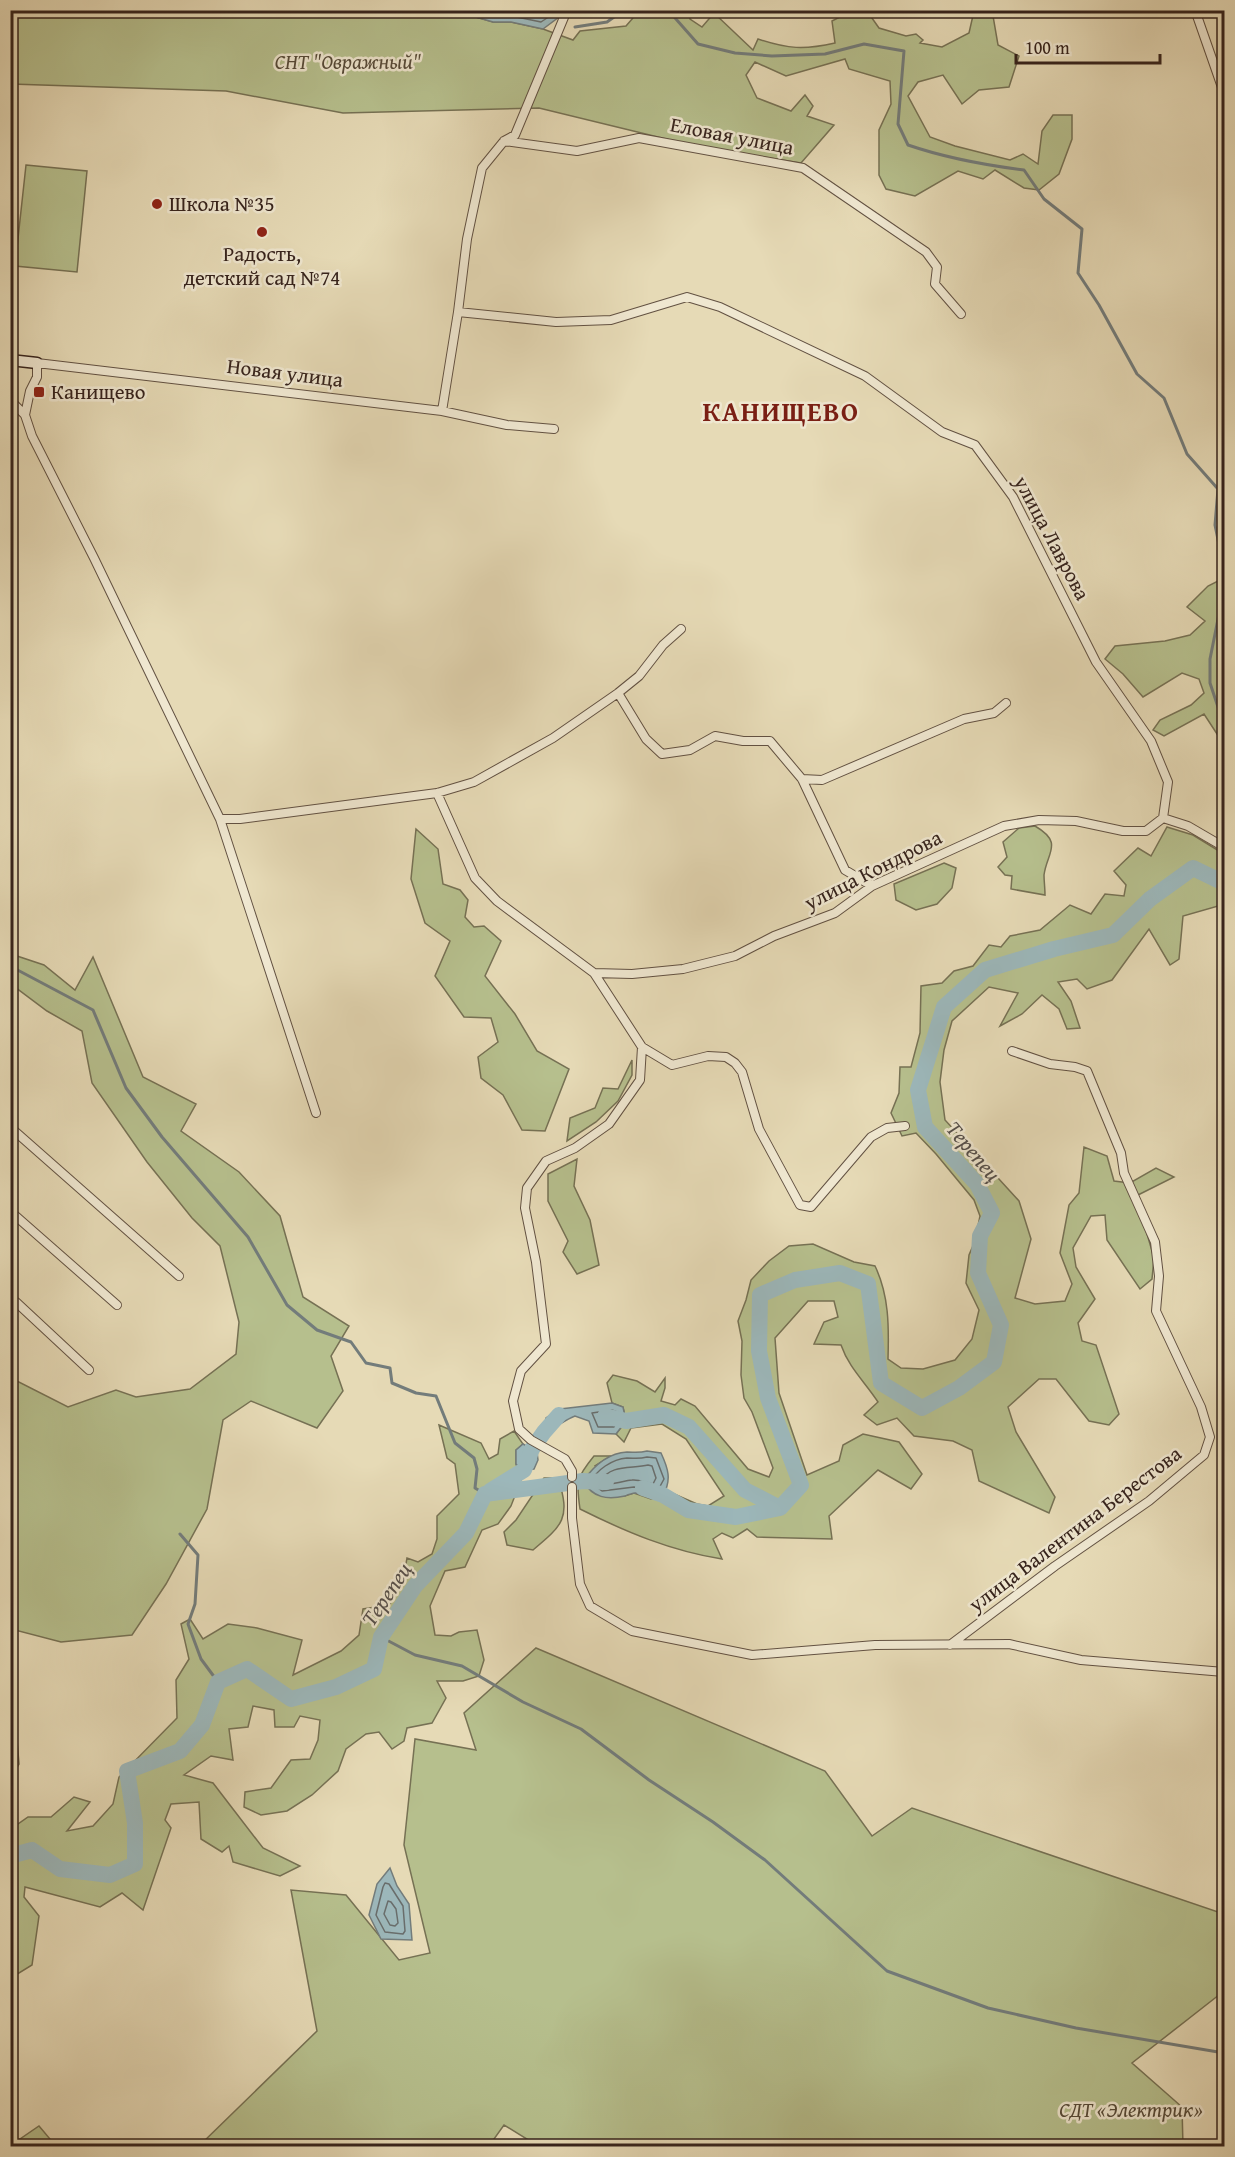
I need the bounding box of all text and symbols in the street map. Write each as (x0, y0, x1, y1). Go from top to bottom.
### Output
scale bar (1016, 27, 1160, 65)
text: 100 m (1025, 34, 1070, 61)
park label: СНТ "Овражный" (275, 46, 422, 77)
street label: Еловая улица (668, 108, 796, 163)
place label: Школа №35 (169, 188, 275, 219)
marker: Школа №35 (150, 197, 164, 211)
marker: Радость, детский сад №74 (255, 225, 269, 239)
place label: Радость, детский сад №74 (184, 238, 340, 293)
street label: Новая улица (225, 350, 345, 395)
place label: Канищево (51, 376, 146, 407)
marker: Канищево (32, 385, 46, 399)
district label: КАНИЩЕВО (702, 391, 860, 431)
street label: улица Лаврова (1006, 469, 1098, 606)
street label: улица Кондрова (798, 822, 947, 918)
water label: Терепец (939, 1114, 1009, 1188)
street label: улица Валентина Берестова (961, 1438, 1188, 1620)
water label: Терепец (353, 1556, 419, 1632)
park label: СДТ «Электрик» (1059, 2094, 1203, 2125)

